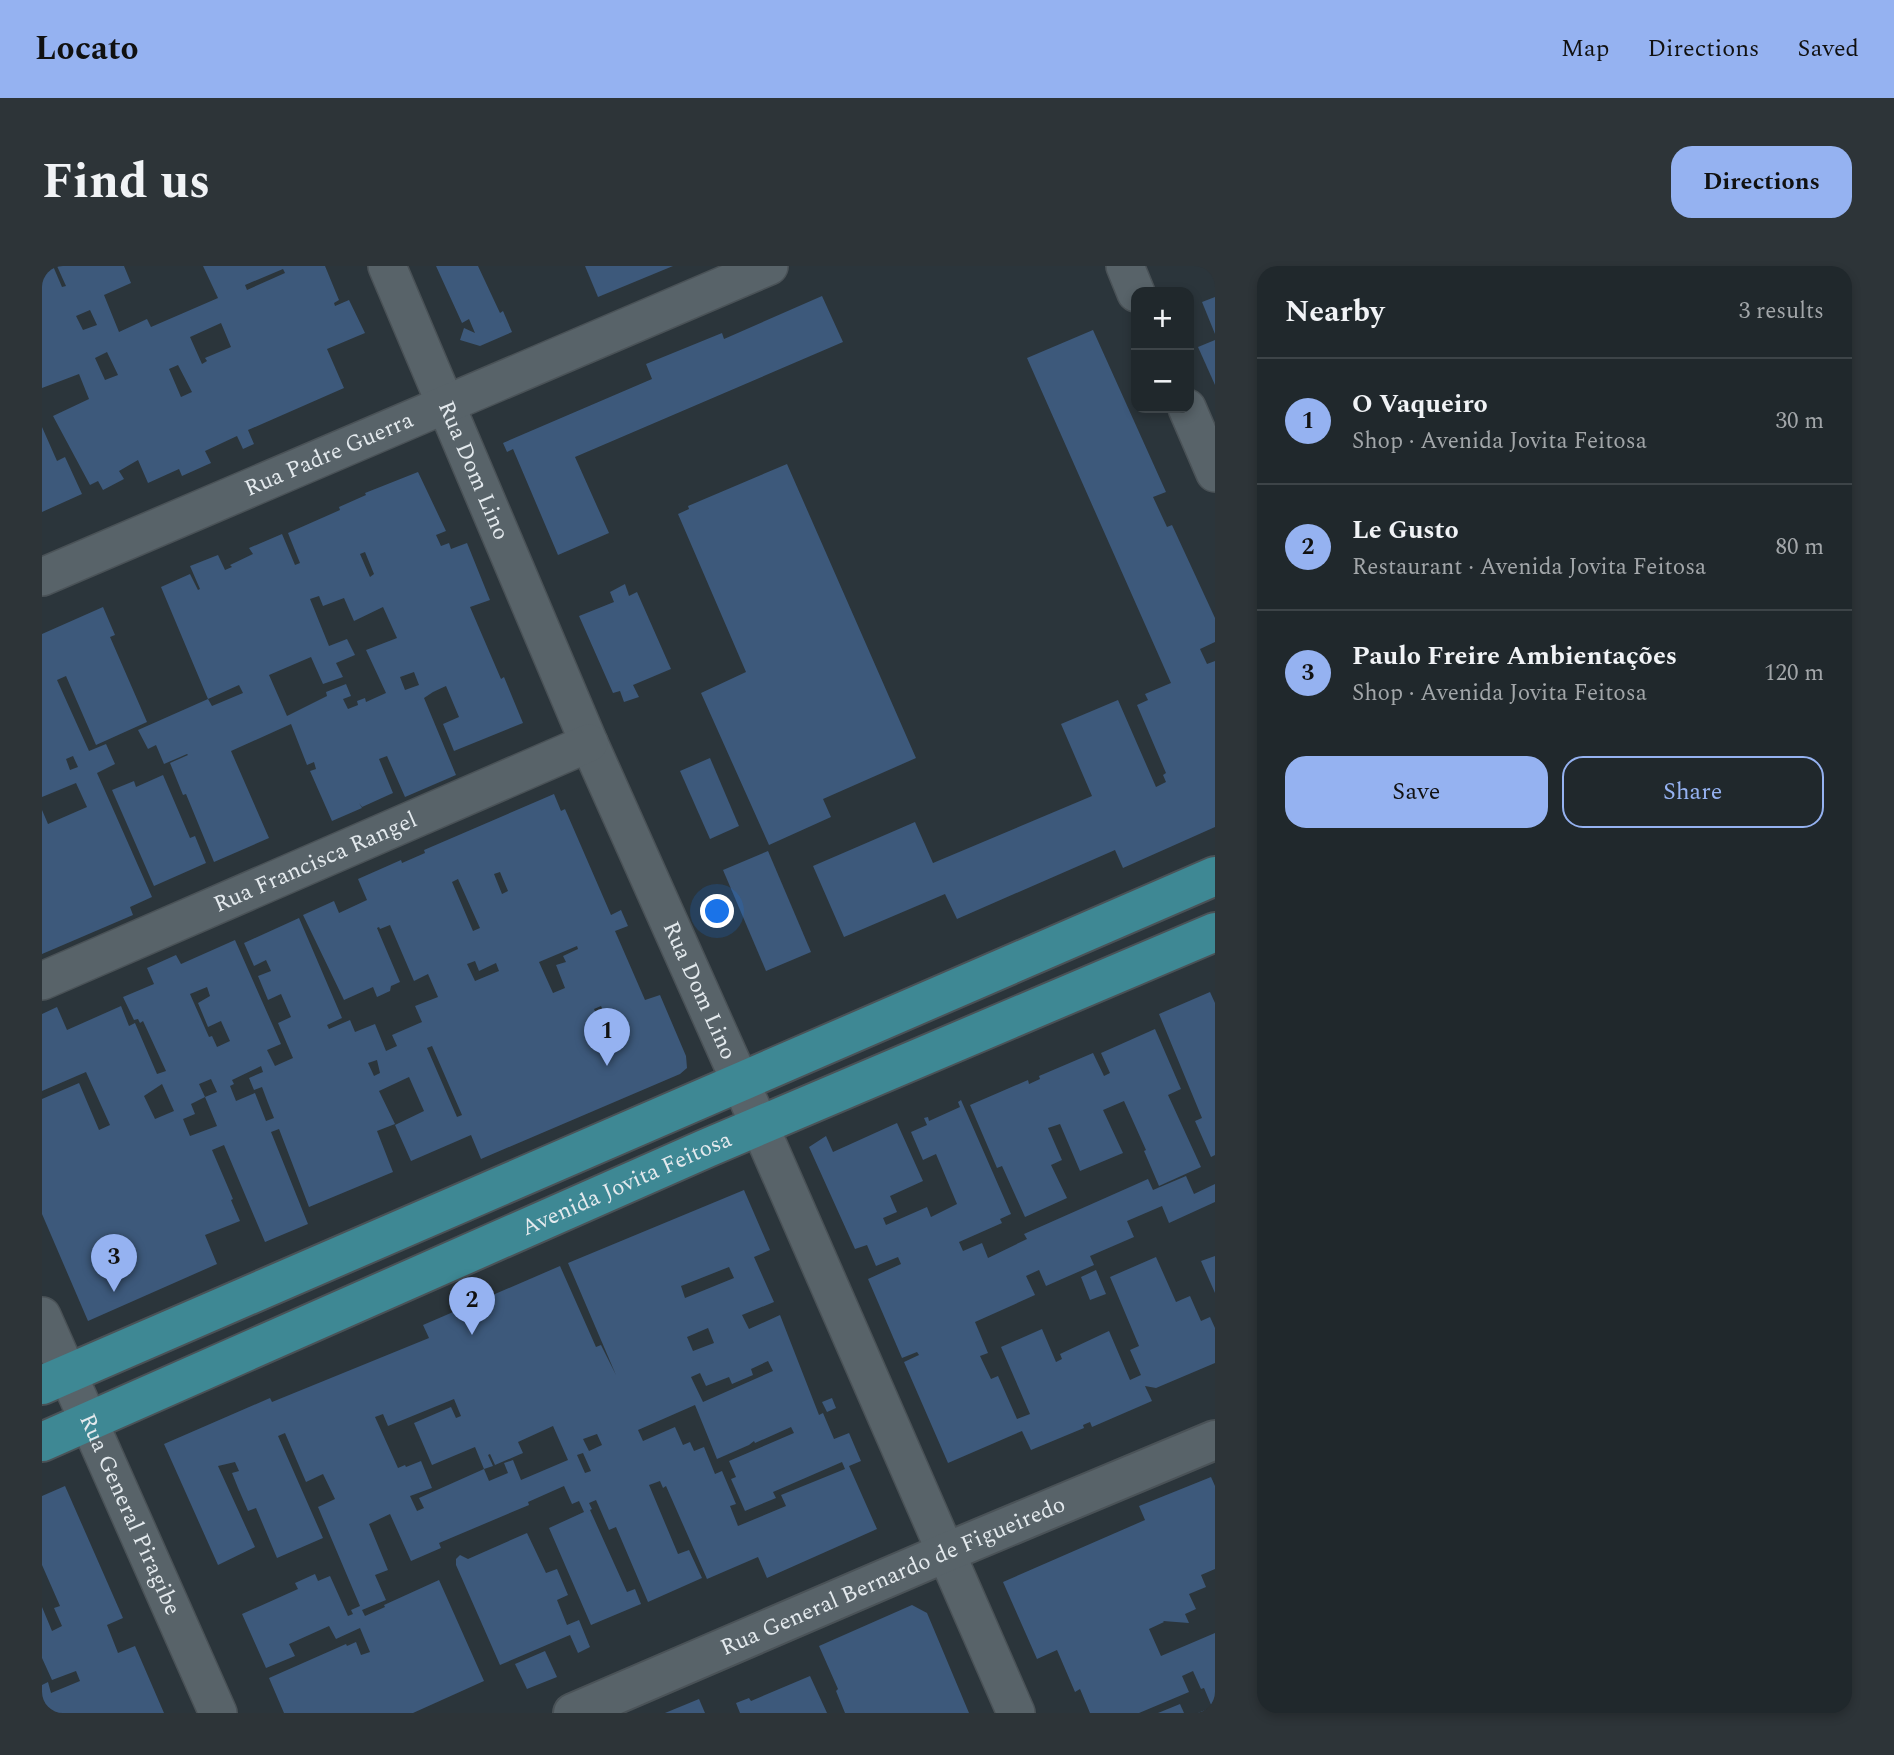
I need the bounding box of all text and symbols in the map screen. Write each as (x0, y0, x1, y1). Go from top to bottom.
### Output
text: Locato (35, 24, 139, 74)
text: Map (1561, 31, 1609, 67)
text: Directions (1647, 31, 1759, 67)
text: Saved (1797, 31, 1859, 67)
text: Find us (42, 145, 210, 220)
button: Directions (1671, 146, 1852, 218)
map controls (1131, 287, 1194, 413)
button: + (1131, 287, 1194, 350)
text: Nearby (1285, 289, 1384, 335)
text: 3 results (1739, 294, 1824, 329)
button: − (1131, 350, 1194, 413)
text: O Vaqueiro (1352, 384, 1488, 424)
street label: Rua Dom Lino (429, 395, 519, 546)
street label: Rua Padre Guerra (239, 403, 419, 506)
text: 1 (1302, 404, 1314, 439)
text: 30 m (1775, 404, 1824, 439)
text: Shop · Avenida Jovita Feitosa (1352, 424, 1647, 459)
text: Le Gusto (1352, 510, 1459, 550)
text: 2 (1302, 530, 1314, 565)
text: 80 m (1775, 530, 1824, 565)
text: Restaurant · Avenida Jovita Feitosa (1352, 550, 1706, 585)
text: Paulo Freire Ambientações (1352, 636, 1677, 676)
text: 3 (1302, 656, 1314, 691)
text: 120 m (1764, 656, 1824, 691)
text: Shop · Avenida Jovita Feitosa (1352, 676, 1647, 711)
button: Save (1285, 756, 1548, 828)
button: Share (1562, 756, 1824, 828)
street label: Rua Francisca Rangel (208, 802, 423, 922)
your location (700, 894, 734, 928)
street label: Rua Dom Lino (653, 916, 746, 1065)
pin: 1 (584, 1008, 630, 1066)
street label: Avenida Jovita Feitosa (516, 1122, 737, 1245)
pin: 3 (91, 1234, 137, 1292)
pin: 2 (449, 1277, 495, 1335)
street label: Rua General Piragibe (70, 1408, 190, 1621)
street label: Rua General Bernardo de Figueiredo (715, 1487, 1071, 1665)

